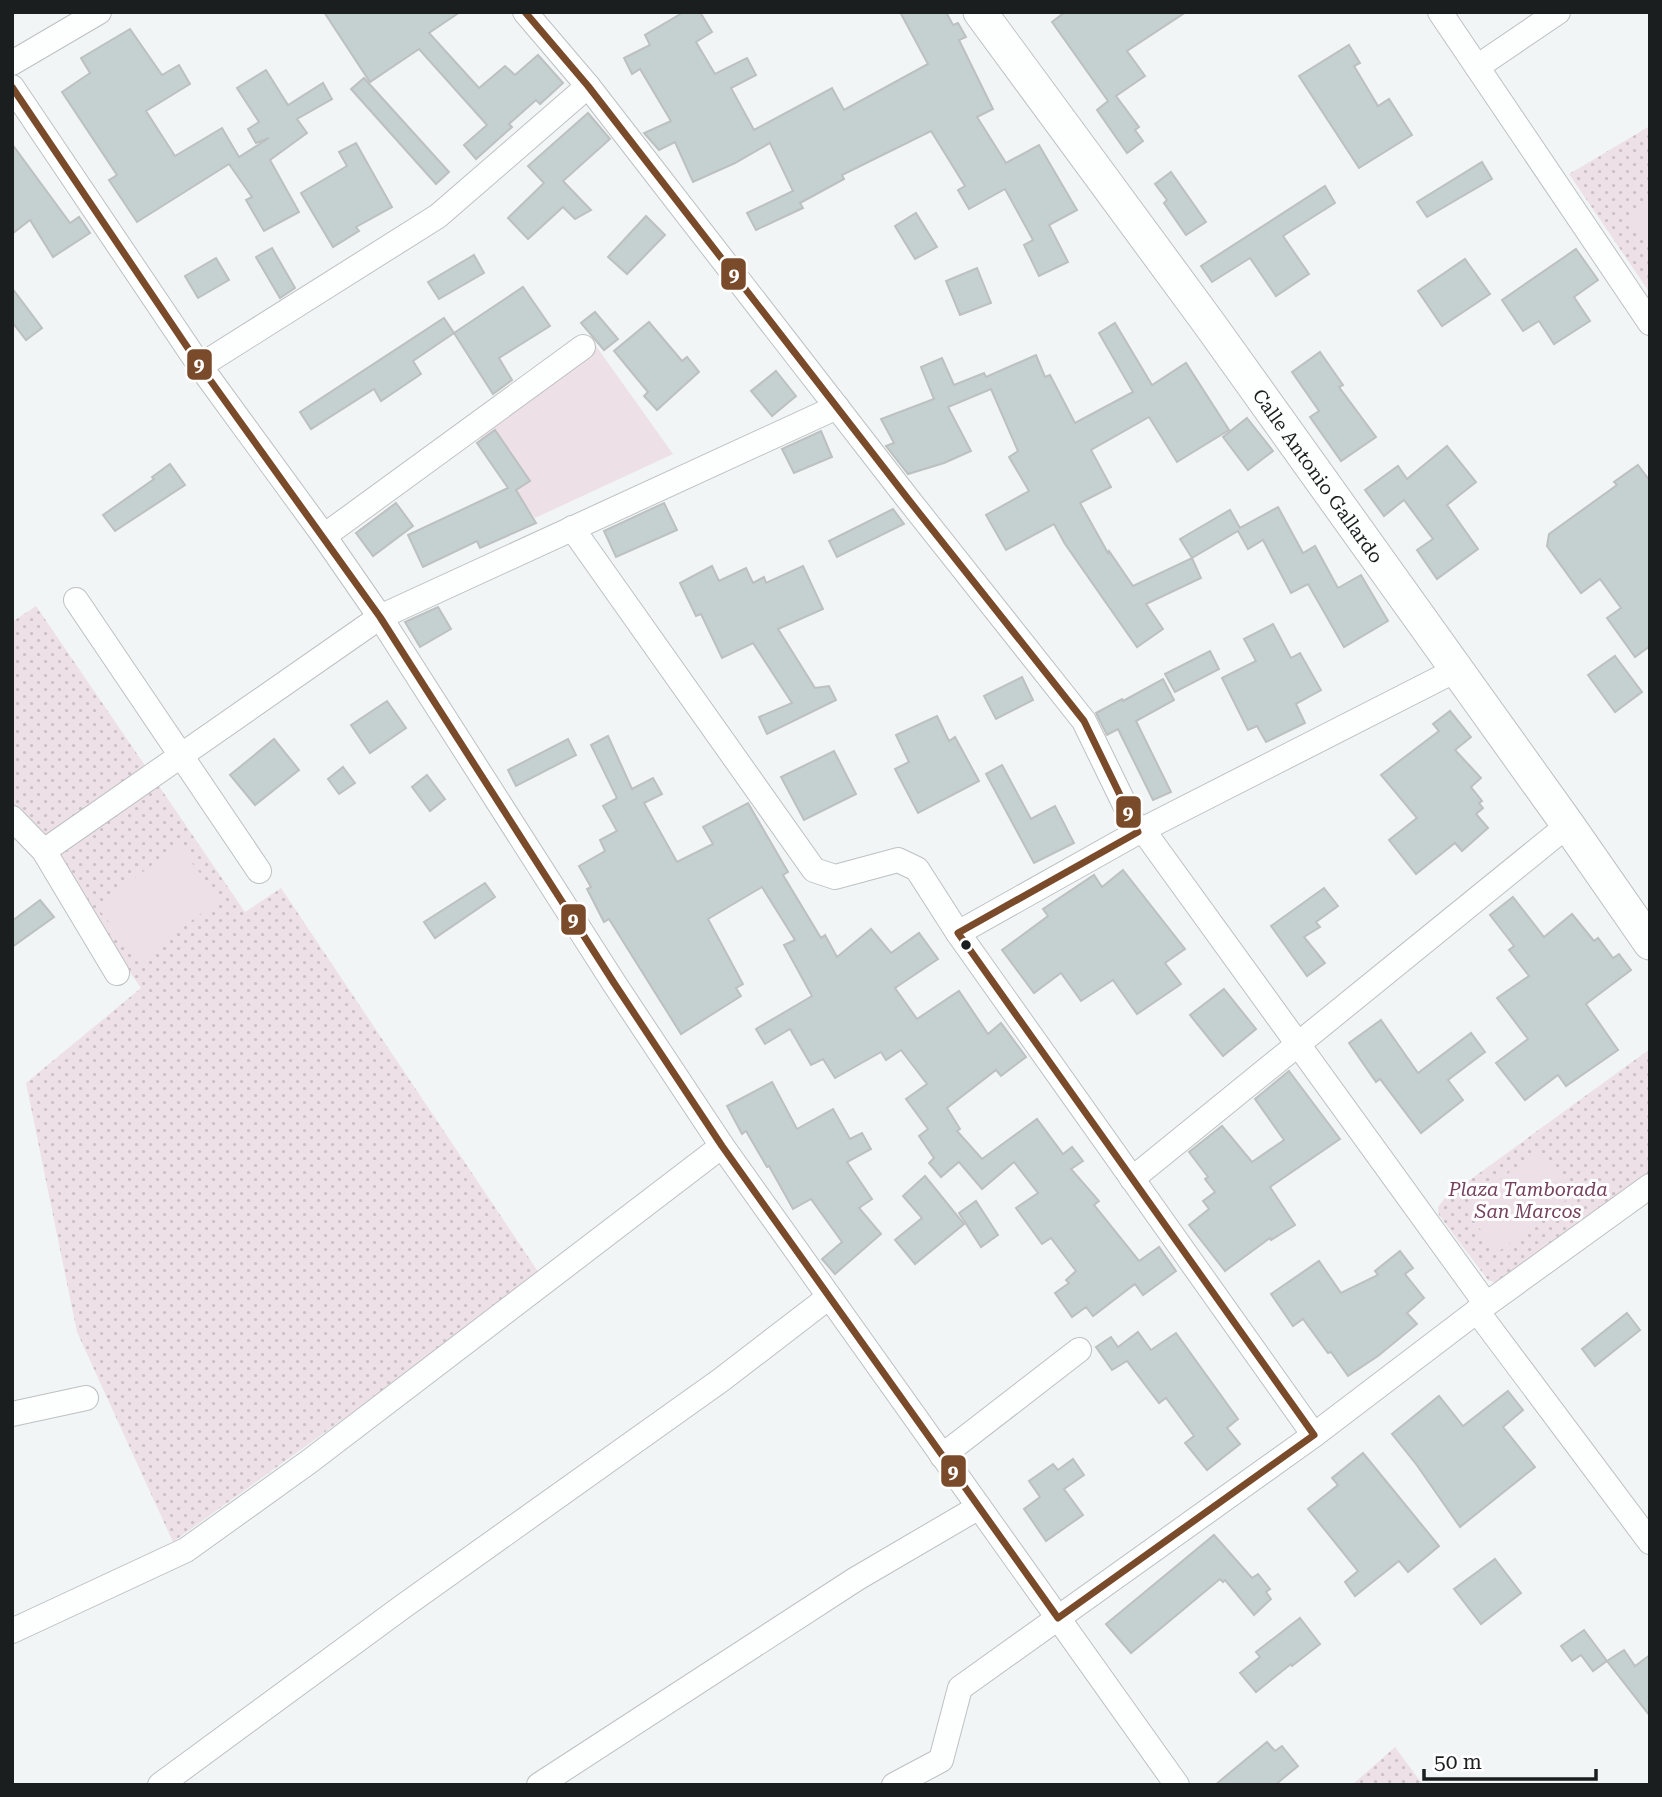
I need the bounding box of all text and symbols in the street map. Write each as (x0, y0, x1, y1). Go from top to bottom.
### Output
line badge: 9 (720, 257, 747, 291)
text: 9 (729, 263, 740, 286)
line badge: 9 (186, 348, 213, 381)
text: 9 (194, 353, 205, 376)
street label: Calle Antonio Gallardo (1248, 385, 1388, 568)
line badge: 9 (1115, 795, 1142, 829)
text: 9 (1123, 801, 1134, 824)
line badge: 9 (560, 903, 587, 936)
text: 9 (568, 908, 579, 931)
unlabelled marker (959, 938, 973, 952)
park label: Plaza Tamborada San Marcos (1447, 1178, 1608, 1223)
line badge: 9 (940, 1454, 967, 1488)
text: 9 (948, 1460, 959, 1483)
scale bar (1424, 1738, 1596, 1782)
text: 50 m (1434, 1750, 1482, 1774)

